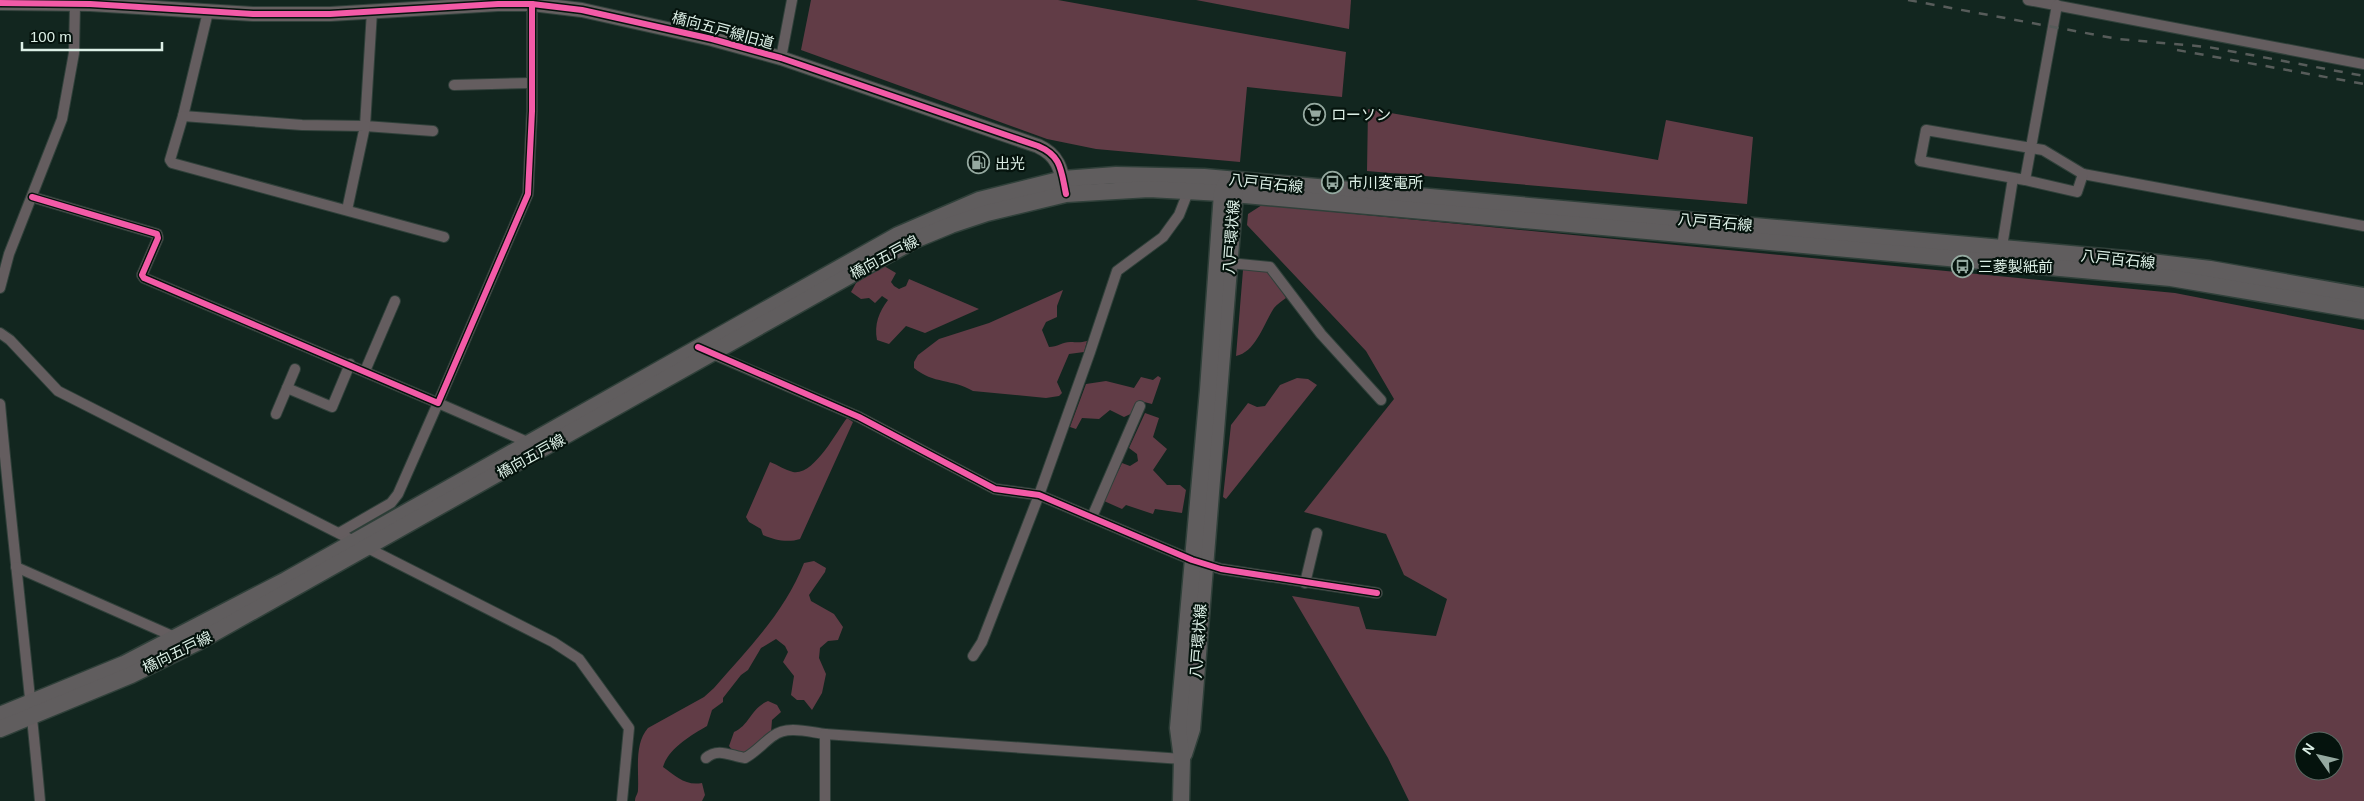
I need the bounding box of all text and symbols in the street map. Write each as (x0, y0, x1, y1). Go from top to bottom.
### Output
street label: 橋向五戸線旧道 (670, 8, 776, 52)
scale bar (22, 20, 162, 52)
text: 100 m (30, 28, 72, 45)
supermarket icon: ローソン (1303, 102, 1327, 126)
place label: ローソン (1331, 106, 1391, 123)
fuel station icon: 出光 (967, 151, 991, 175)
place label: 出光 (995, 155, 1025, 172)
bus stop icon: 市川変電所 (1320, 170, 1344, 194)
street label: 八戸百石線 (1228, 171, 1304, 195)
place label: 市川変電所 (1348, 174, 1423, 191)
street label: 八戸環状線 (1220, 199, 1242, 275)
street label: 八戸百石線 (1677, 210, 1753, 234)
street label: 橋向五戸線 (847, 232, 921, 282)
street label: 八戸百石線 (2080, 247, 2156, 271)
bus stop icon: 三菱製紙前 (1950, 254, 1974, 278)
place label: 三菱製紙前 (1978, 258, 2053, 275)
street label: 橋向五戸線 (494, 430, 568, 482)
street label: 八戸環状線 (1187, 603, 1209, 679)
street label: 橋向五戸線 (140, 628, 214, 676)
north arrow (2294, 731, 2344, 781)
text: N (2299, 740, 2318, 757)

